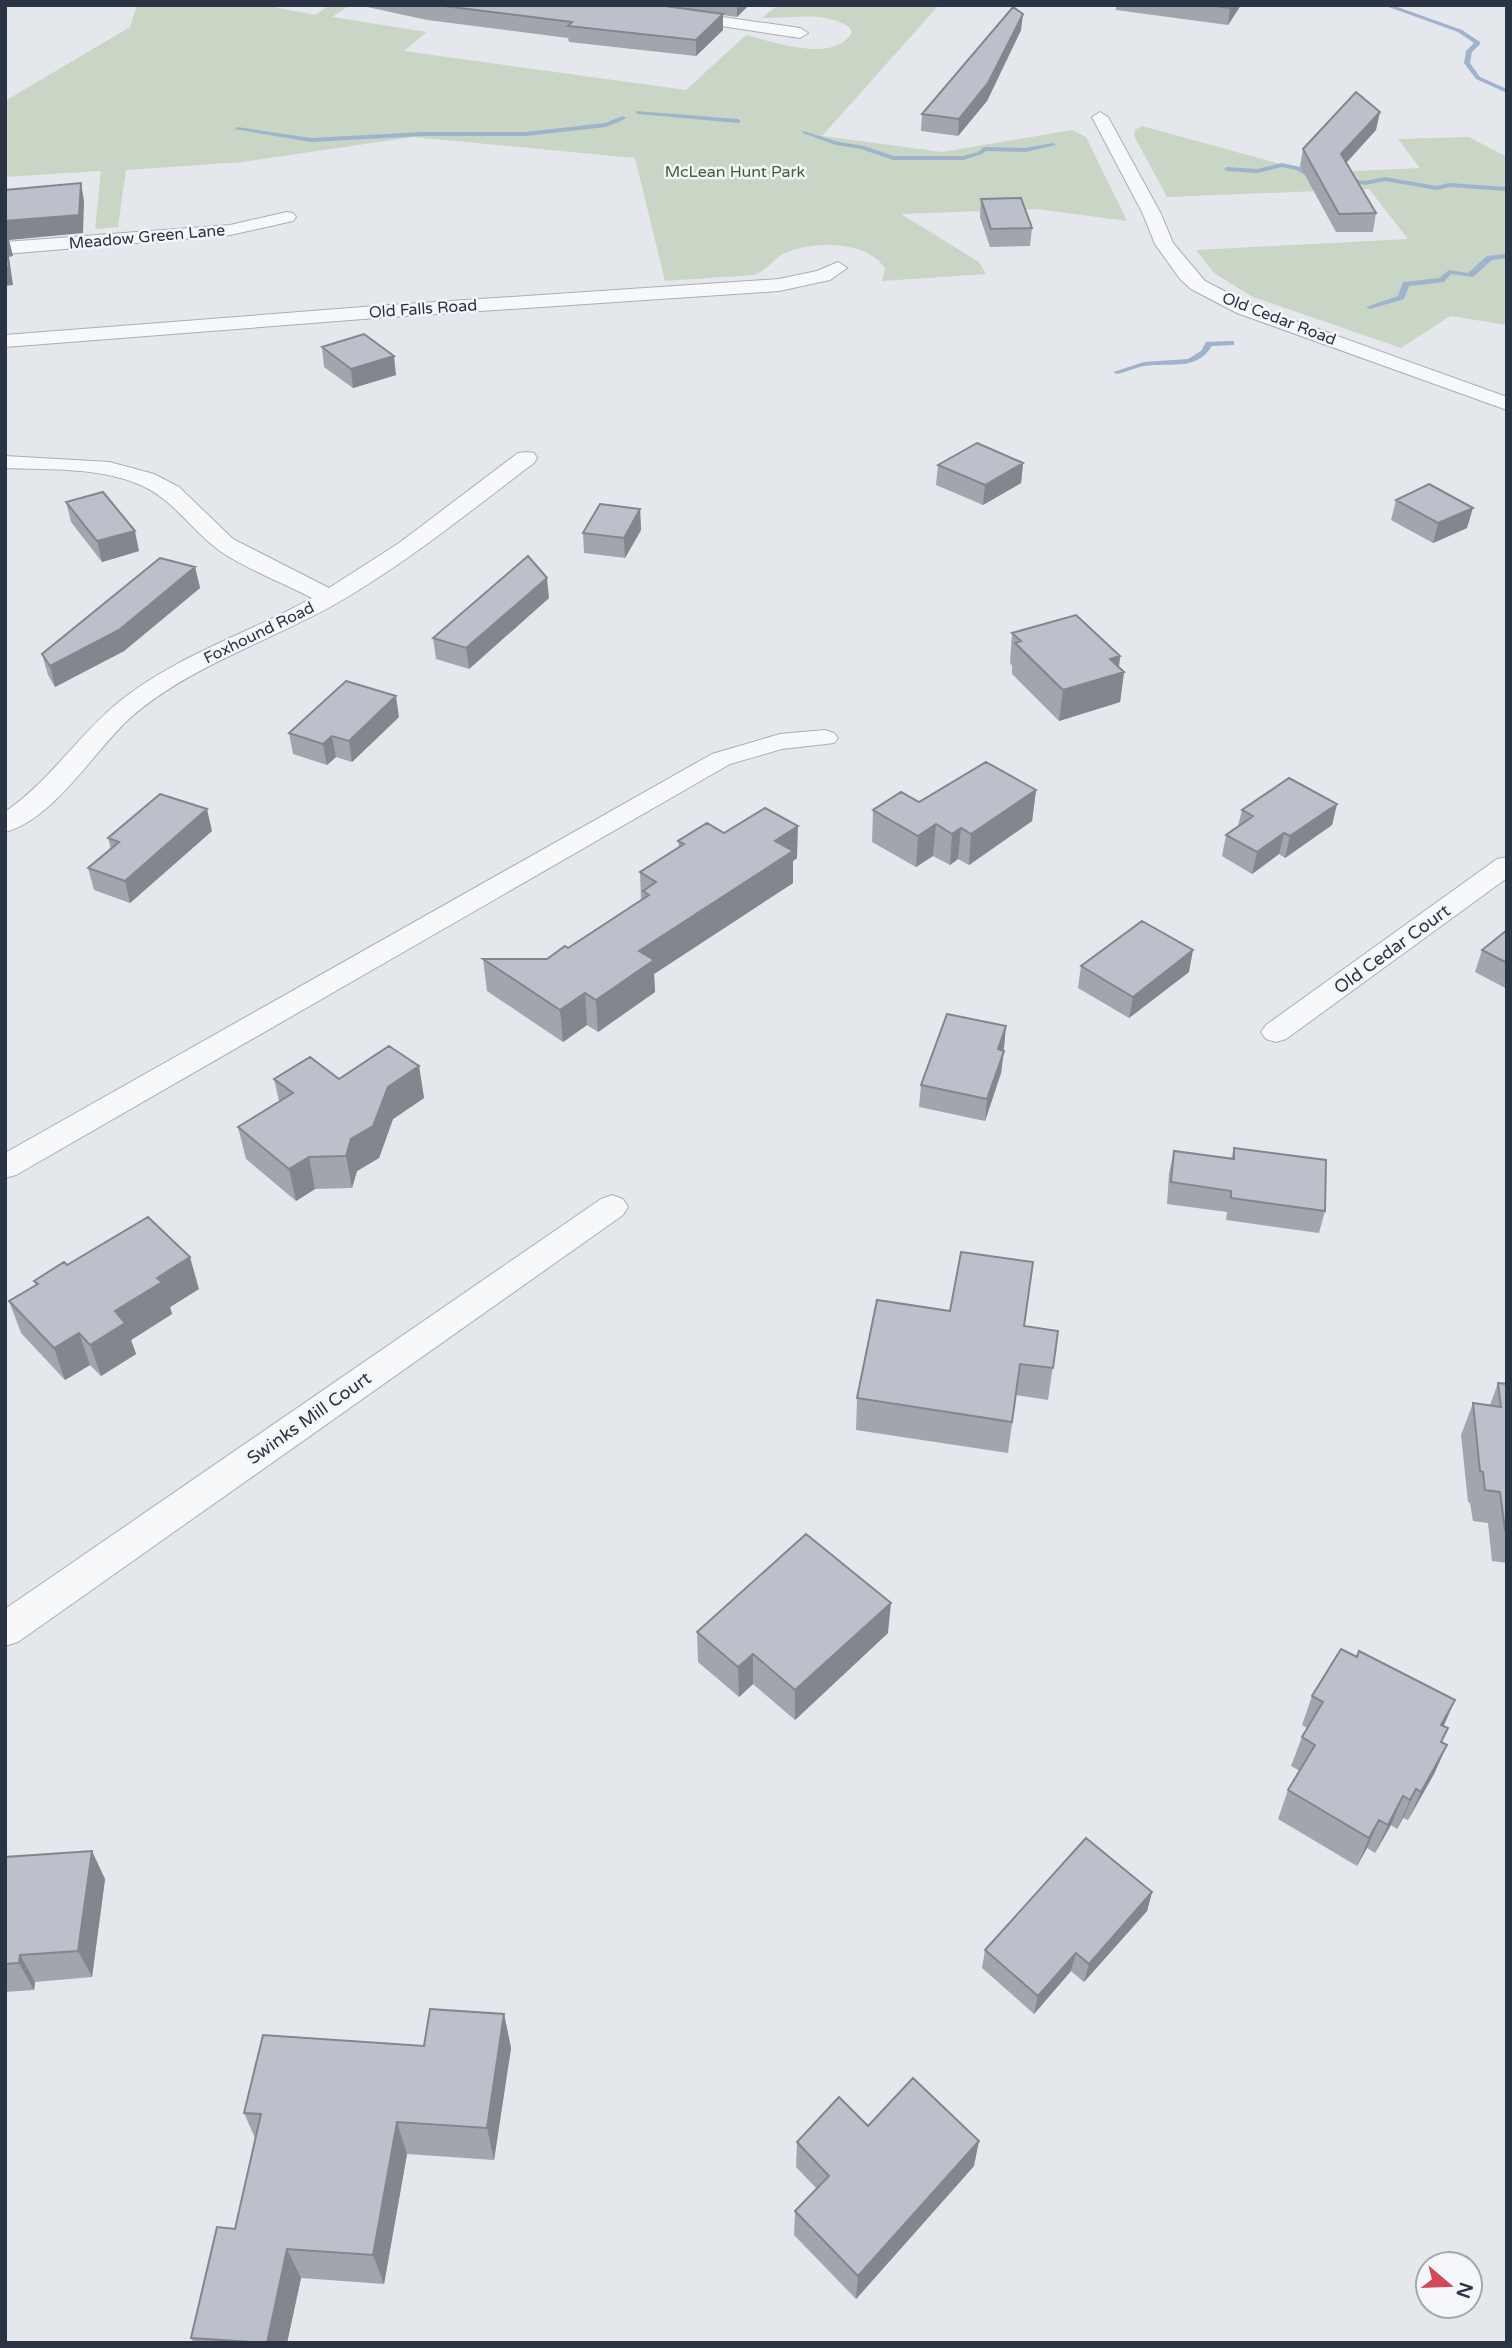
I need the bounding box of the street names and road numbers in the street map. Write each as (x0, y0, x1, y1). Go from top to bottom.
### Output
street label: Meadow Green Lane (68, 220, 226, 254)
street label: Old Cedar Road (1219, 288, 1339, 350)
street label: Old Falls Road (368, 295, 478, 323)
street label: Foxhound Road (200, 598, 318, 668)
street label: Old Cedar Court (1330, 899, 1455, 999)
street label: Swinks Mill Court (243, 1367, 375, 1469)

